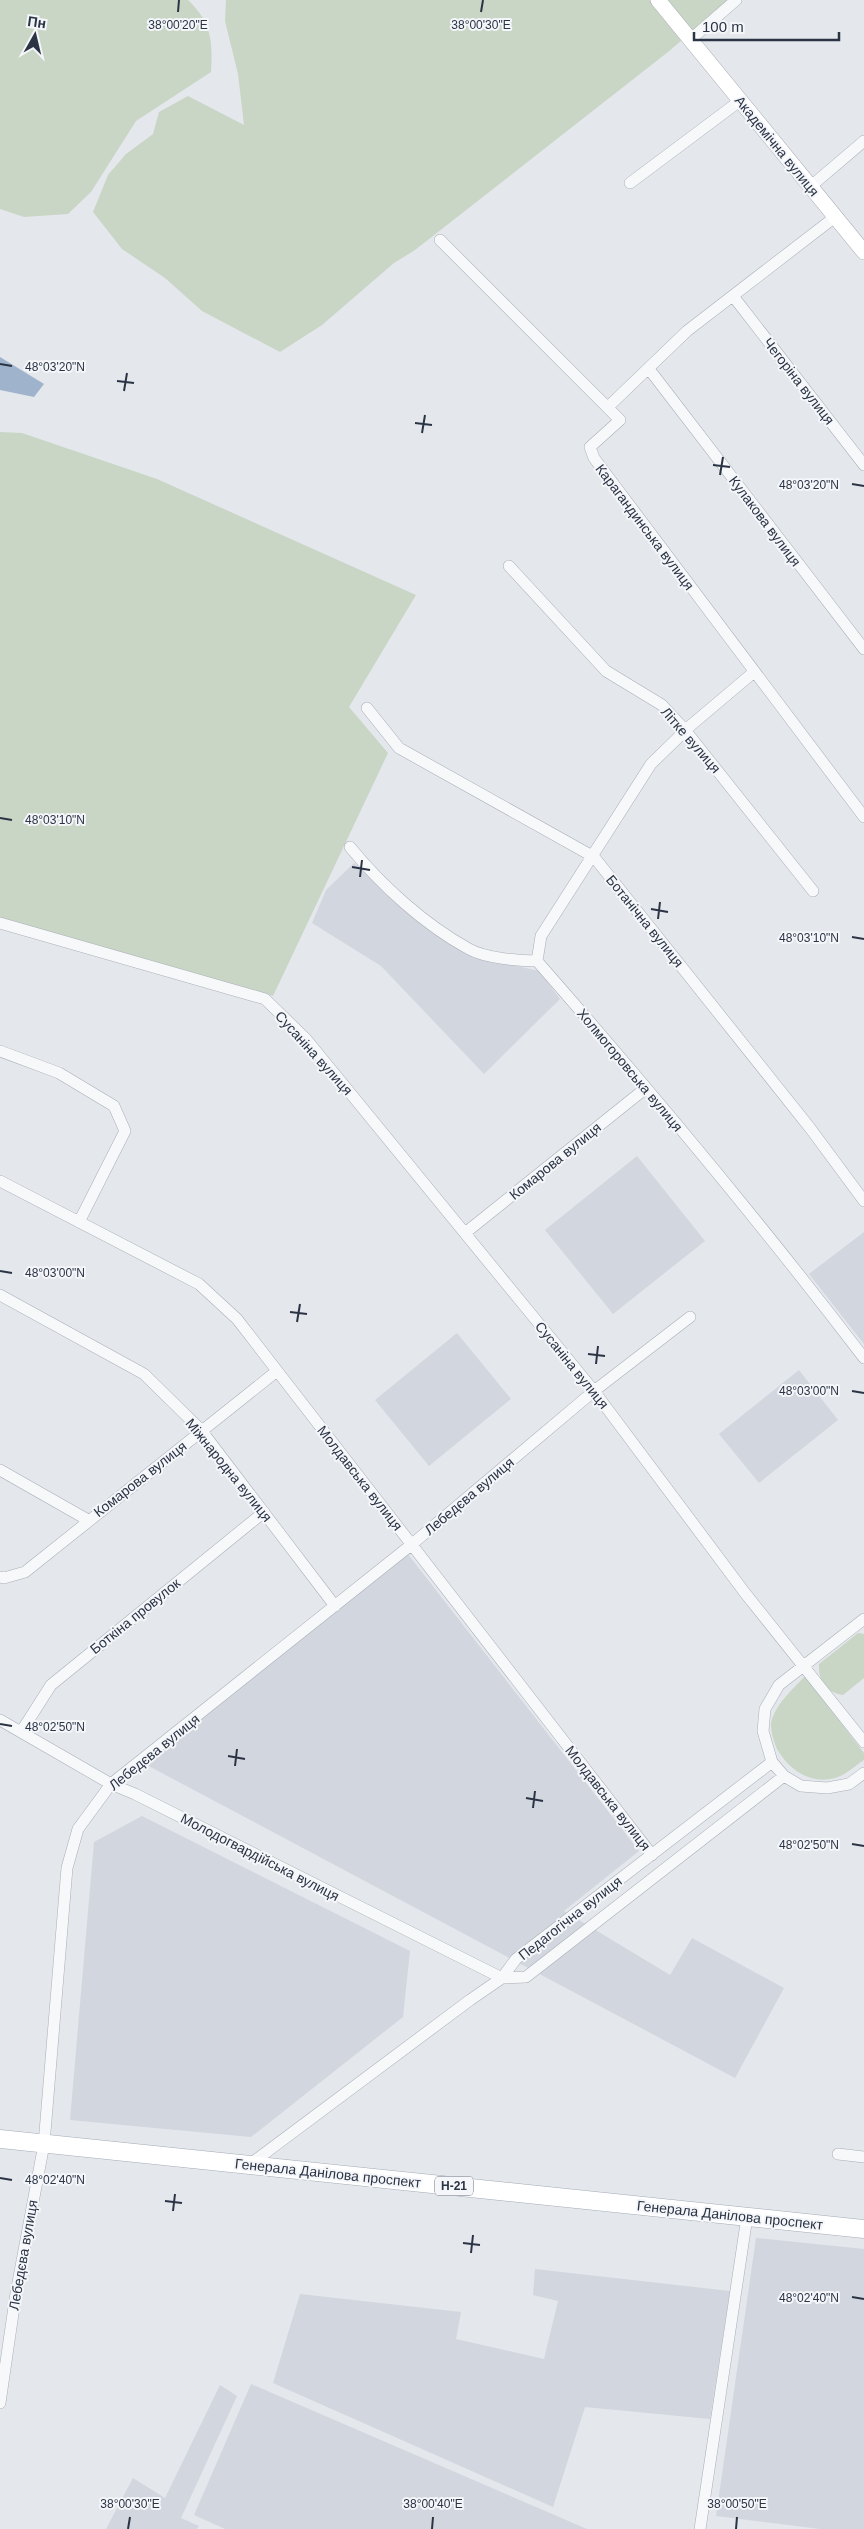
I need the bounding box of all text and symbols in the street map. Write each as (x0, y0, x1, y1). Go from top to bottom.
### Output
north arrow (10, 10, 60, 60)
scale bar (694, 10, 839, 42)
text: Пн (27, 13, 47, 31)
text: 38°00'20"E (148, 18, 208, 32)
text: 38°00'30"E (451, 18, 511, 32)
text: 100 m (702, 18, 744, 35)
street label: Академічна вулиця (732, 93, 822, 199)
street label: Чегоріна вулиця (760, 335, 838, 427)
text: 48°03'20"N (25, 360, 85, 374)
street label: Карагандинська вулиця (592, 461, 698, 593)
street label: Кулакова вулиця (726, 473, 804, 569)
text: 48°03'20"N (779, 478, 839, 492)
street label: Літке вулиця (658, 704, 724, 776)
text: 48°03'10"N (25, 813, 85, 827)
street label: Ботанічна вулиця (603, 872, 687, 970)
text: 48°03'10"N (779, 931, 839, 945)
street label: Холмогоровська вулиця (574, 1005, 686, 1135)
street label: Сусаніна вулиця (272, 1008, 356, 1098)
street label: Комарова вулиця (506, 1119, 604, 1203)
text: 48°03'00"N (25, 1266, 85, 1280)
street label: Сусаніна вулиця (532, 1318, 612, 1412)
text: 48°03'00"N (779, 1384, 839, 1398)
street label: Міжнародна вулиця (183, 1415, 275, 1525)
street label: Молдавська вулиця (314, 1422, 406, 1534)
street label: Комарова вулиця (90, 1438, 190, 1520)
street label: Лебедєва вулиця (421, 1454, 517, 1538)
street label: Боткіна провулок (87, 1574, 184, 1657)
street label: Лебедєва вулиця (106, 1711, 202, 1793)
text: 48°02'50"N (25, 1720, 85, 1734)
street label: Молдавська вулиця (562, 1742, 654, 1854)
street label: Молодогвардійська вулиця (178, 1810, 342, 1904)
text: 48°02'50"N (779, 1838, 839, 1852)
street label: Педагогічна вулиця (515, 1873, 625, 1963)
street label: Генерала Данілова проспект (234, 2155, 422, 2191)
text: 48°02'40"N (25, 2173, 85, 2187)
road number: Н-21 (435, 2176, 473, 2196)
street label: Генерала Данілова проспект (636, 2197, 824, 2233)
street label: Лебедєва вулиця (5, 2199, 41, 2311)
text: 48°02'40"N (779, 2291, 839, 2305)
text: 38°00'30"E (100, 2497, 160, 2511)
text: 38°00'40"E (403, 2497, 463, 2511)
text: 38°00'50"E (707, 2497, 767, 2511)

